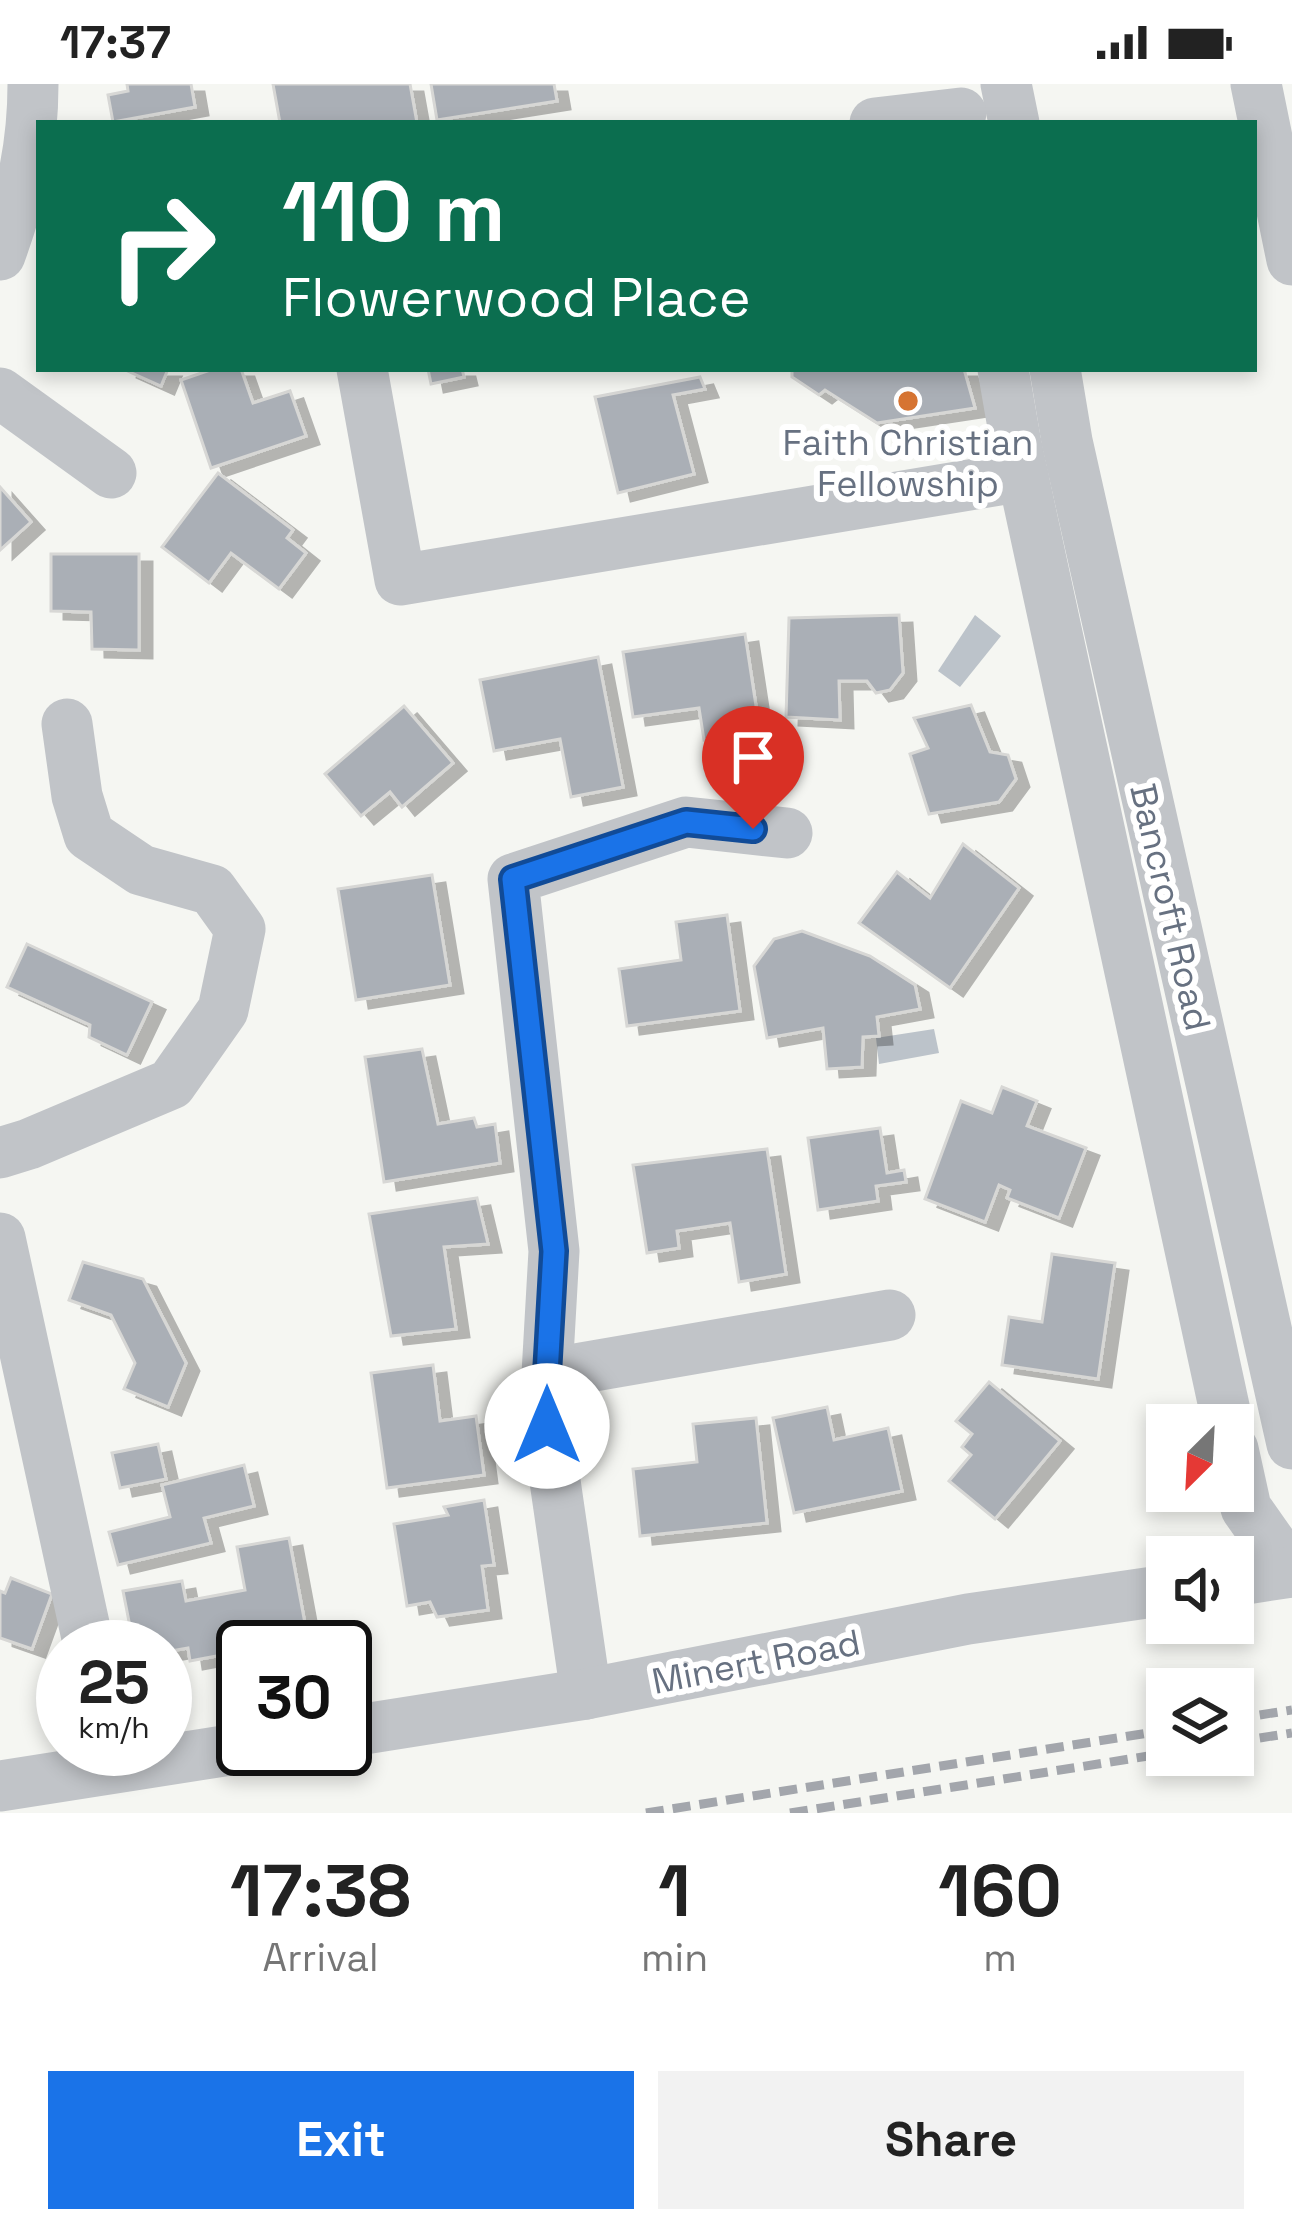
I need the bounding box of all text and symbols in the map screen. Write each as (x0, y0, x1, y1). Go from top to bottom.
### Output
text: 17:37 (60, 14, 171, 71)
text: 110 m (282, 158, 505, 266)
icon: right (84, 168, 240, 324)
text: Flowerwood Place (282, 263, 751, 332)
marker: Faith Christian Fellowship (895, 388, 921, 414)
place label: Faith Christian Fellowship (783, 420, 1033, 507)
pin (702, 706, 804, 829)
icon: arrive (720, 724, 786, 790)
street label: Bancroft Road (1119, 779, 1221, 1035)
position arrow (484, 1363, 610, 1489)
north arrow (1146, 1404, 1254, 1512)
map controls (1146, 1404, 1254, 1776)
button: sound (1146, 1536, 1254, 1644)
street label: Minert Road (648, 1619, 864, 1705)
speed limit sign: 30 (216, 1620, 372, 1776)
text: 25 (78, 1644, 150, 1721)
button: layers (1146, 1668, 1254, 1776)
text: km/h (78, 1708, 150, 1747)
text: 17:38 (230, 1845, 411, 1937)
text: 1 (658, 1845, 691, 1937)
text: 160 (938, 1845, 1062, 1937)
text: Arrival (263, 1933, 379, 1982)
text: min (641, 1933, 708, 1982)
text: m (983, 1933, 1017, 1982)
button: Exit (48, 2071, 634, 2209)
button: Share (658, 2071, 1244, 2209)

